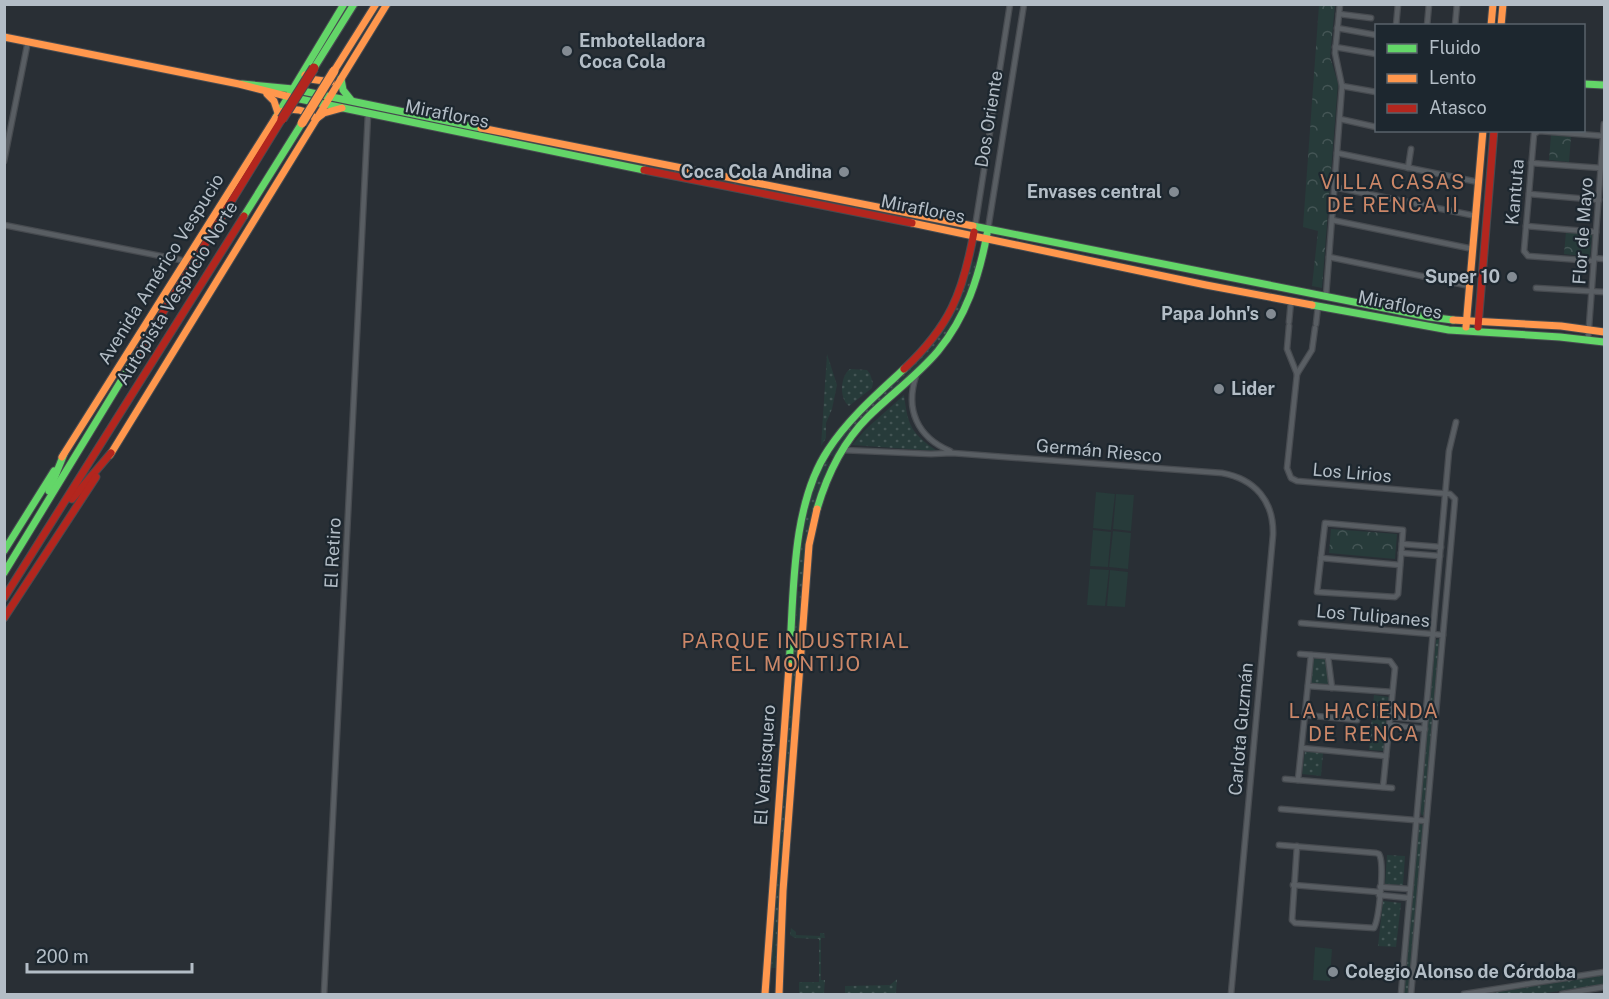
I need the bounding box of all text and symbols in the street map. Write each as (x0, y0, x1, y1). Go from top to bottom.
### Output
legend (1375, 24, 1585, 132)
place label: Embotelladora Coca Cola (579, 30, 705, 72)
text: Fluido (1429, 37, 1481, 58)
marker: Embotelladora Coca Cola (560, 44, 574, 58)
text: Lento (1429, 67, 1476, 88)
street label: Dos Oriente (970, 69, 1007, 169)
street label: Miraflores (403, 95, 491, 132)
text: Atasco (1429, 97, 1487, 118)
street label: Kantuta (1501, 158, 1528, 226)
place label: Coca Cola Andina (681, 161, 832, 182)
marker: Coca Cola Andina (837, 165, 851, 179)
street label: Avenida Américo Vespucio (93, 170, 228, 368)
district label: VILLA CASAS DE RENCA II (1320, 170, 1466, 217)
street label: Flor de Mayo (1568, 177, 1597, 285)
place label: Envases central (1027, 181, 1162, 202)
marker: Envases central (1167, 185, 1181, 199)
street label: Miraflores (879, 190, 967, 227)
street label: Autopista Vespucio Norte (111, 197, 242, 388)
place label: Super 10 (1425, 266, 1500, 287)
marker: Super 10 (1505, 270, 1519, 284)
street label: Miraflores (1356, 286, 1444, 323)
place label: Papa John's (1161, 303, 1259, 324)
marker: Papa John's (1264, 307, 1278, 321)
place label: Lider (1231, 378, 1276, 399)
marker: Lider (1212, 382, 1226, 396)
street label: Germán Riesco (1035, 435, 1163, 466)
street label: Los Lirios (1312, 459, 1392, 486)
street label: El Retiro (320, 517, 345, 589)
street label: Los Tulipanes (1315, 600, 1431, 631)
district label: PARQUE INDUSTRIAL EL MONTIJO (681, 629, 911, 676)
street label: Carlota Guzmán (1224, 662, 1257, 796)
district label: LA HACIENDA DE RENCA (1289, 699, 1439, 746)
street label: El Ventisquero (750, 704, 779, 826)
scale bar (27, 936, 192, 974)
text: 200 m (36, 946, 89, 967)
place label: Colegio Alonso de Córdoba (1345, 961, 1576, 982)
marker: Colegio Alonso de Córdoba (1326, 965, 1340, 979)

